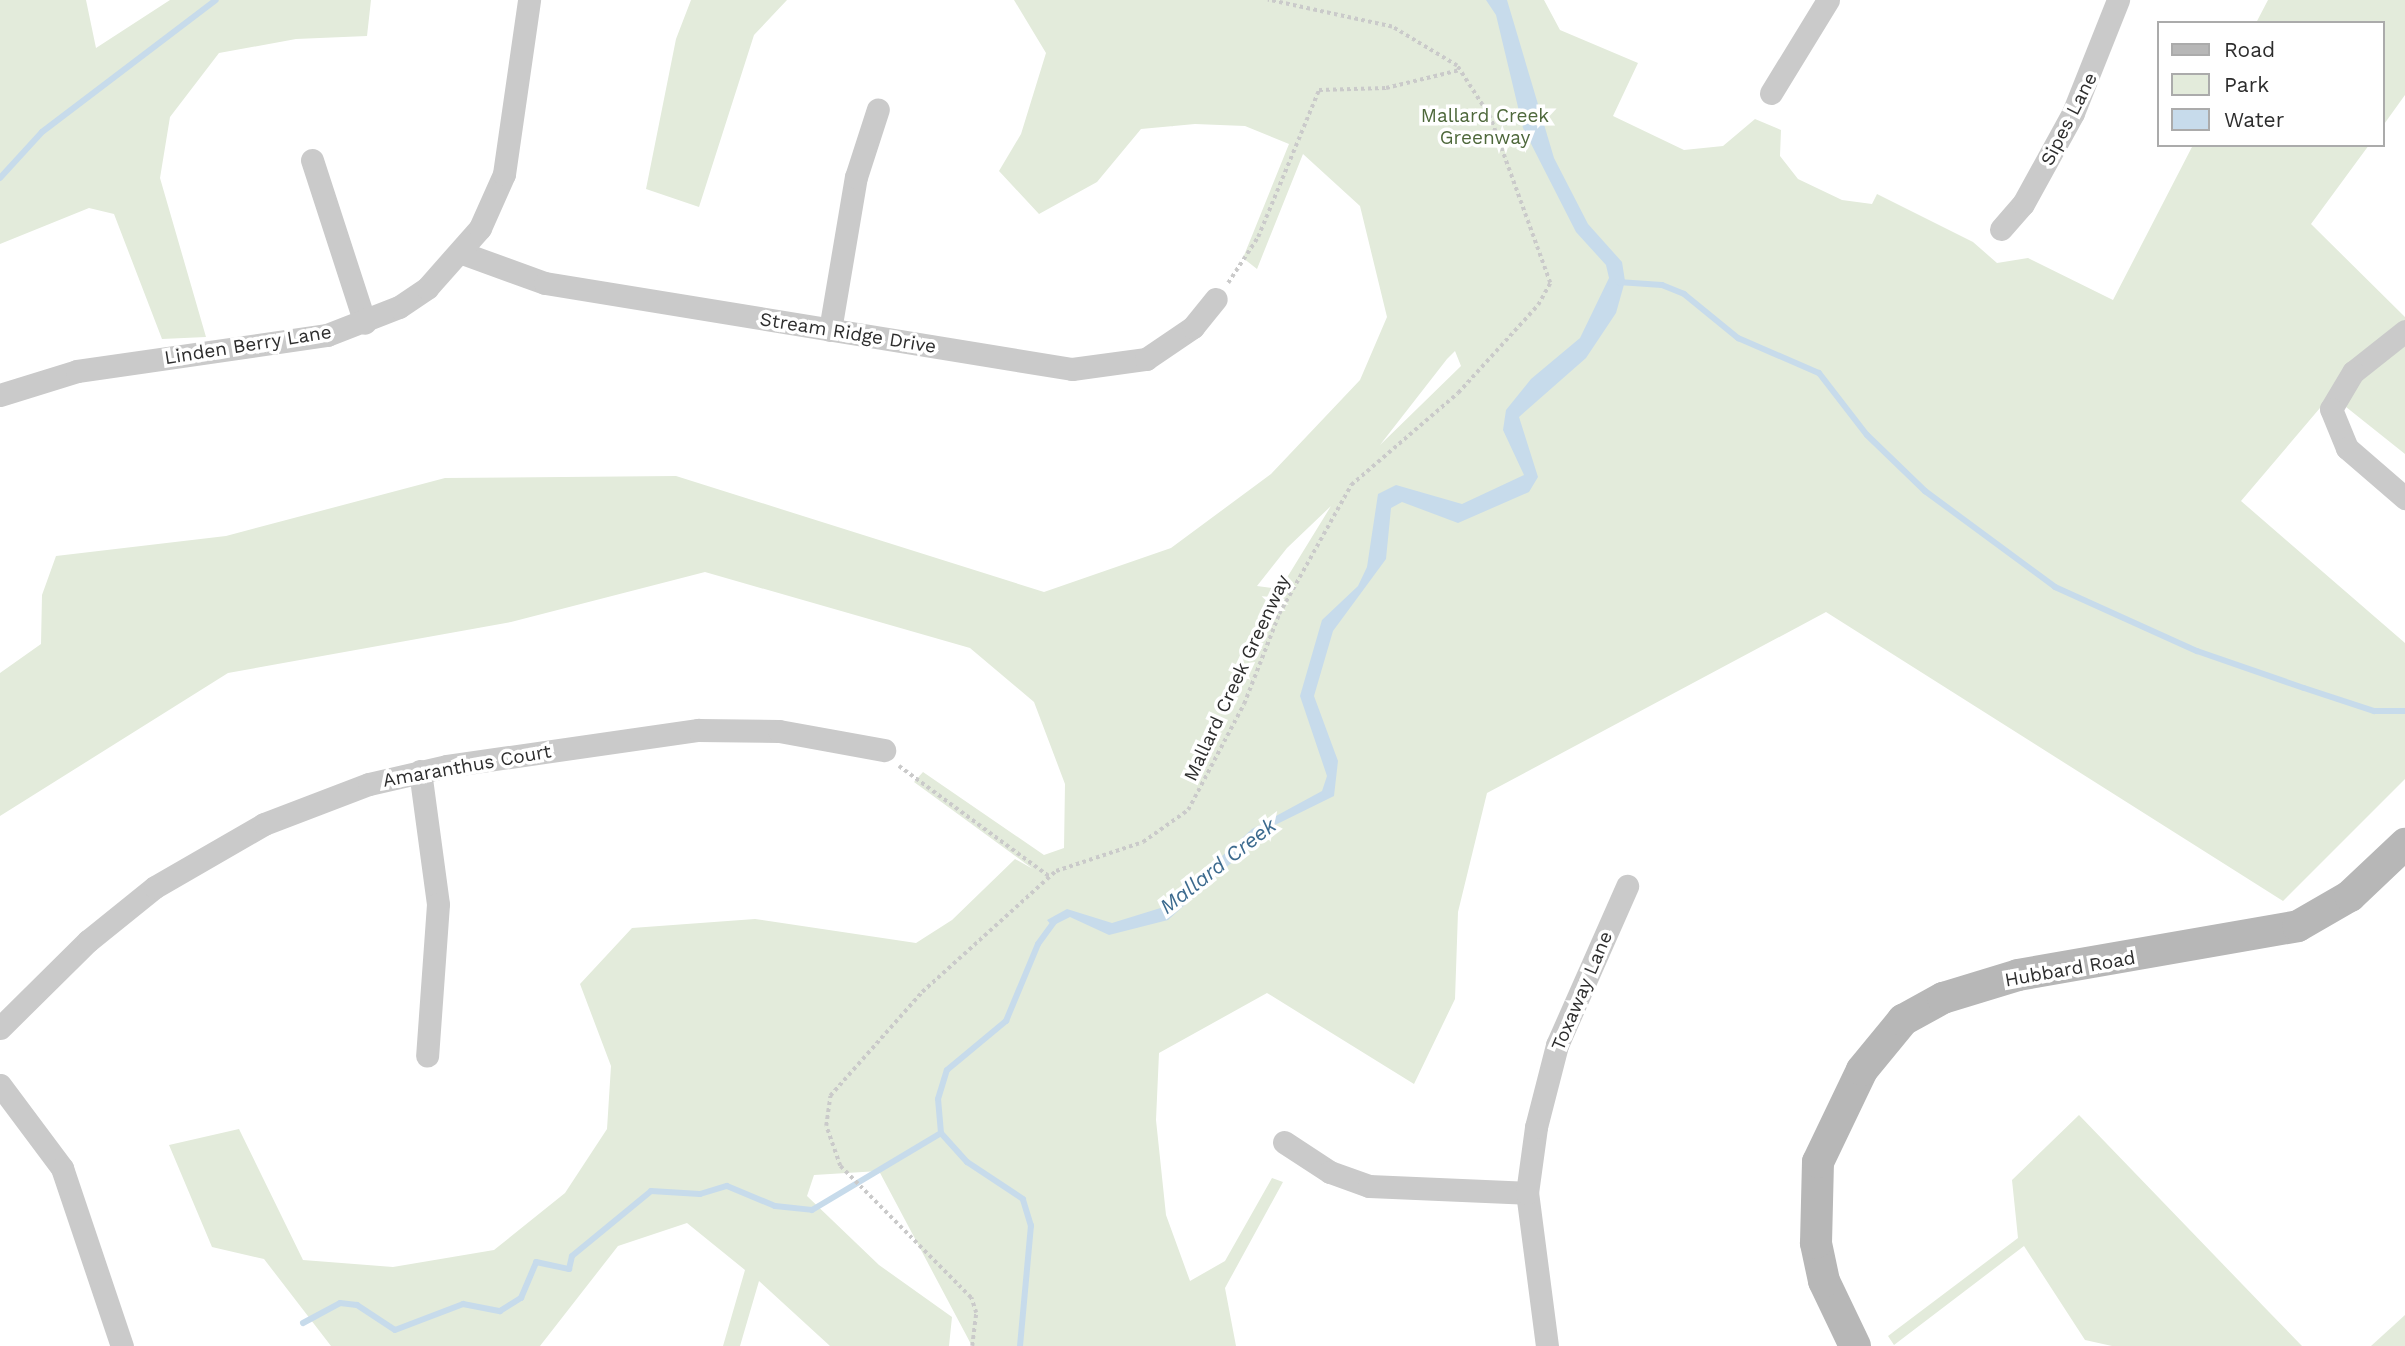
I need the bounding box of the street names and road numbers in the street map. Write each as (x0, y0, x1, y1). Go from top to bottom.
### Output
street label: Sipes Lane (2036, 69, 2102, 169)
street label: Stream Ridge Drive (758, 308, 938, 358)
street label: Linden Berry Lane (163, 320, 333, 370)
street label: Mallard Creek Greenway (1179, 571, 1295, 785)
street label: Amaranthus Court (381, 740, 553, 792)
street label: Toxaway Lane (1547, 928, 1617, 1054)
street label: Hubbard Road (2003, 946, 2137, 992)

